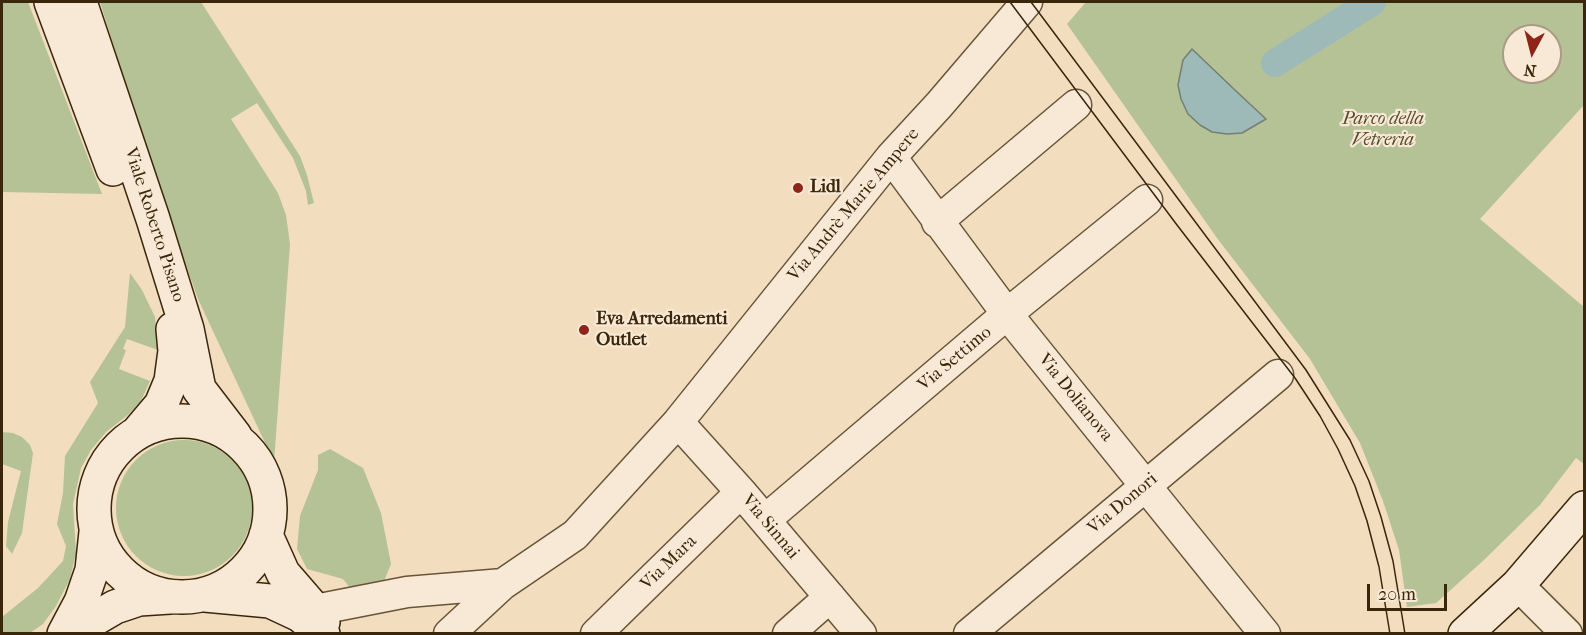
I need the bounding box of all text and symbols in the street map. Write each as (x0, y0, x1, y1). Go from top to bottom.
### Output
north arrow (1502, 24, 1562, 84)
text: N (1523, 60, 1537, 81)
park label: Parco della Vetreria (1342, 109, 1424, 152)
street label: Via Andrè Marie Ampere (784, 124, 924, 286)
street label: Viale Roberto Pisano (119, 145, 189, 305)
place label: Lidl (810, 177, 841, 199)
marker: Lidl (791, 181, 805, 195)
place label: Eva Arredamenti Outlet (596, 309, 727, 352)
street label: Via Settimo (914, 322, 996, 396)
marker: Eva Arredamenti Outlet (577, 323, 591, 337)
street label: Via Dolianova (1033, 350, 1117, 446)
street label: Via Donori (1084, 469, 1162, 539)
street label: Via Sinnai (737, 490, 803, 564)
street label: Via Mara (636, 531, 702, 595)
scale bar (1370, 572, 1450, 610)
text: 20 m (1378, 584, 1416, 605)

